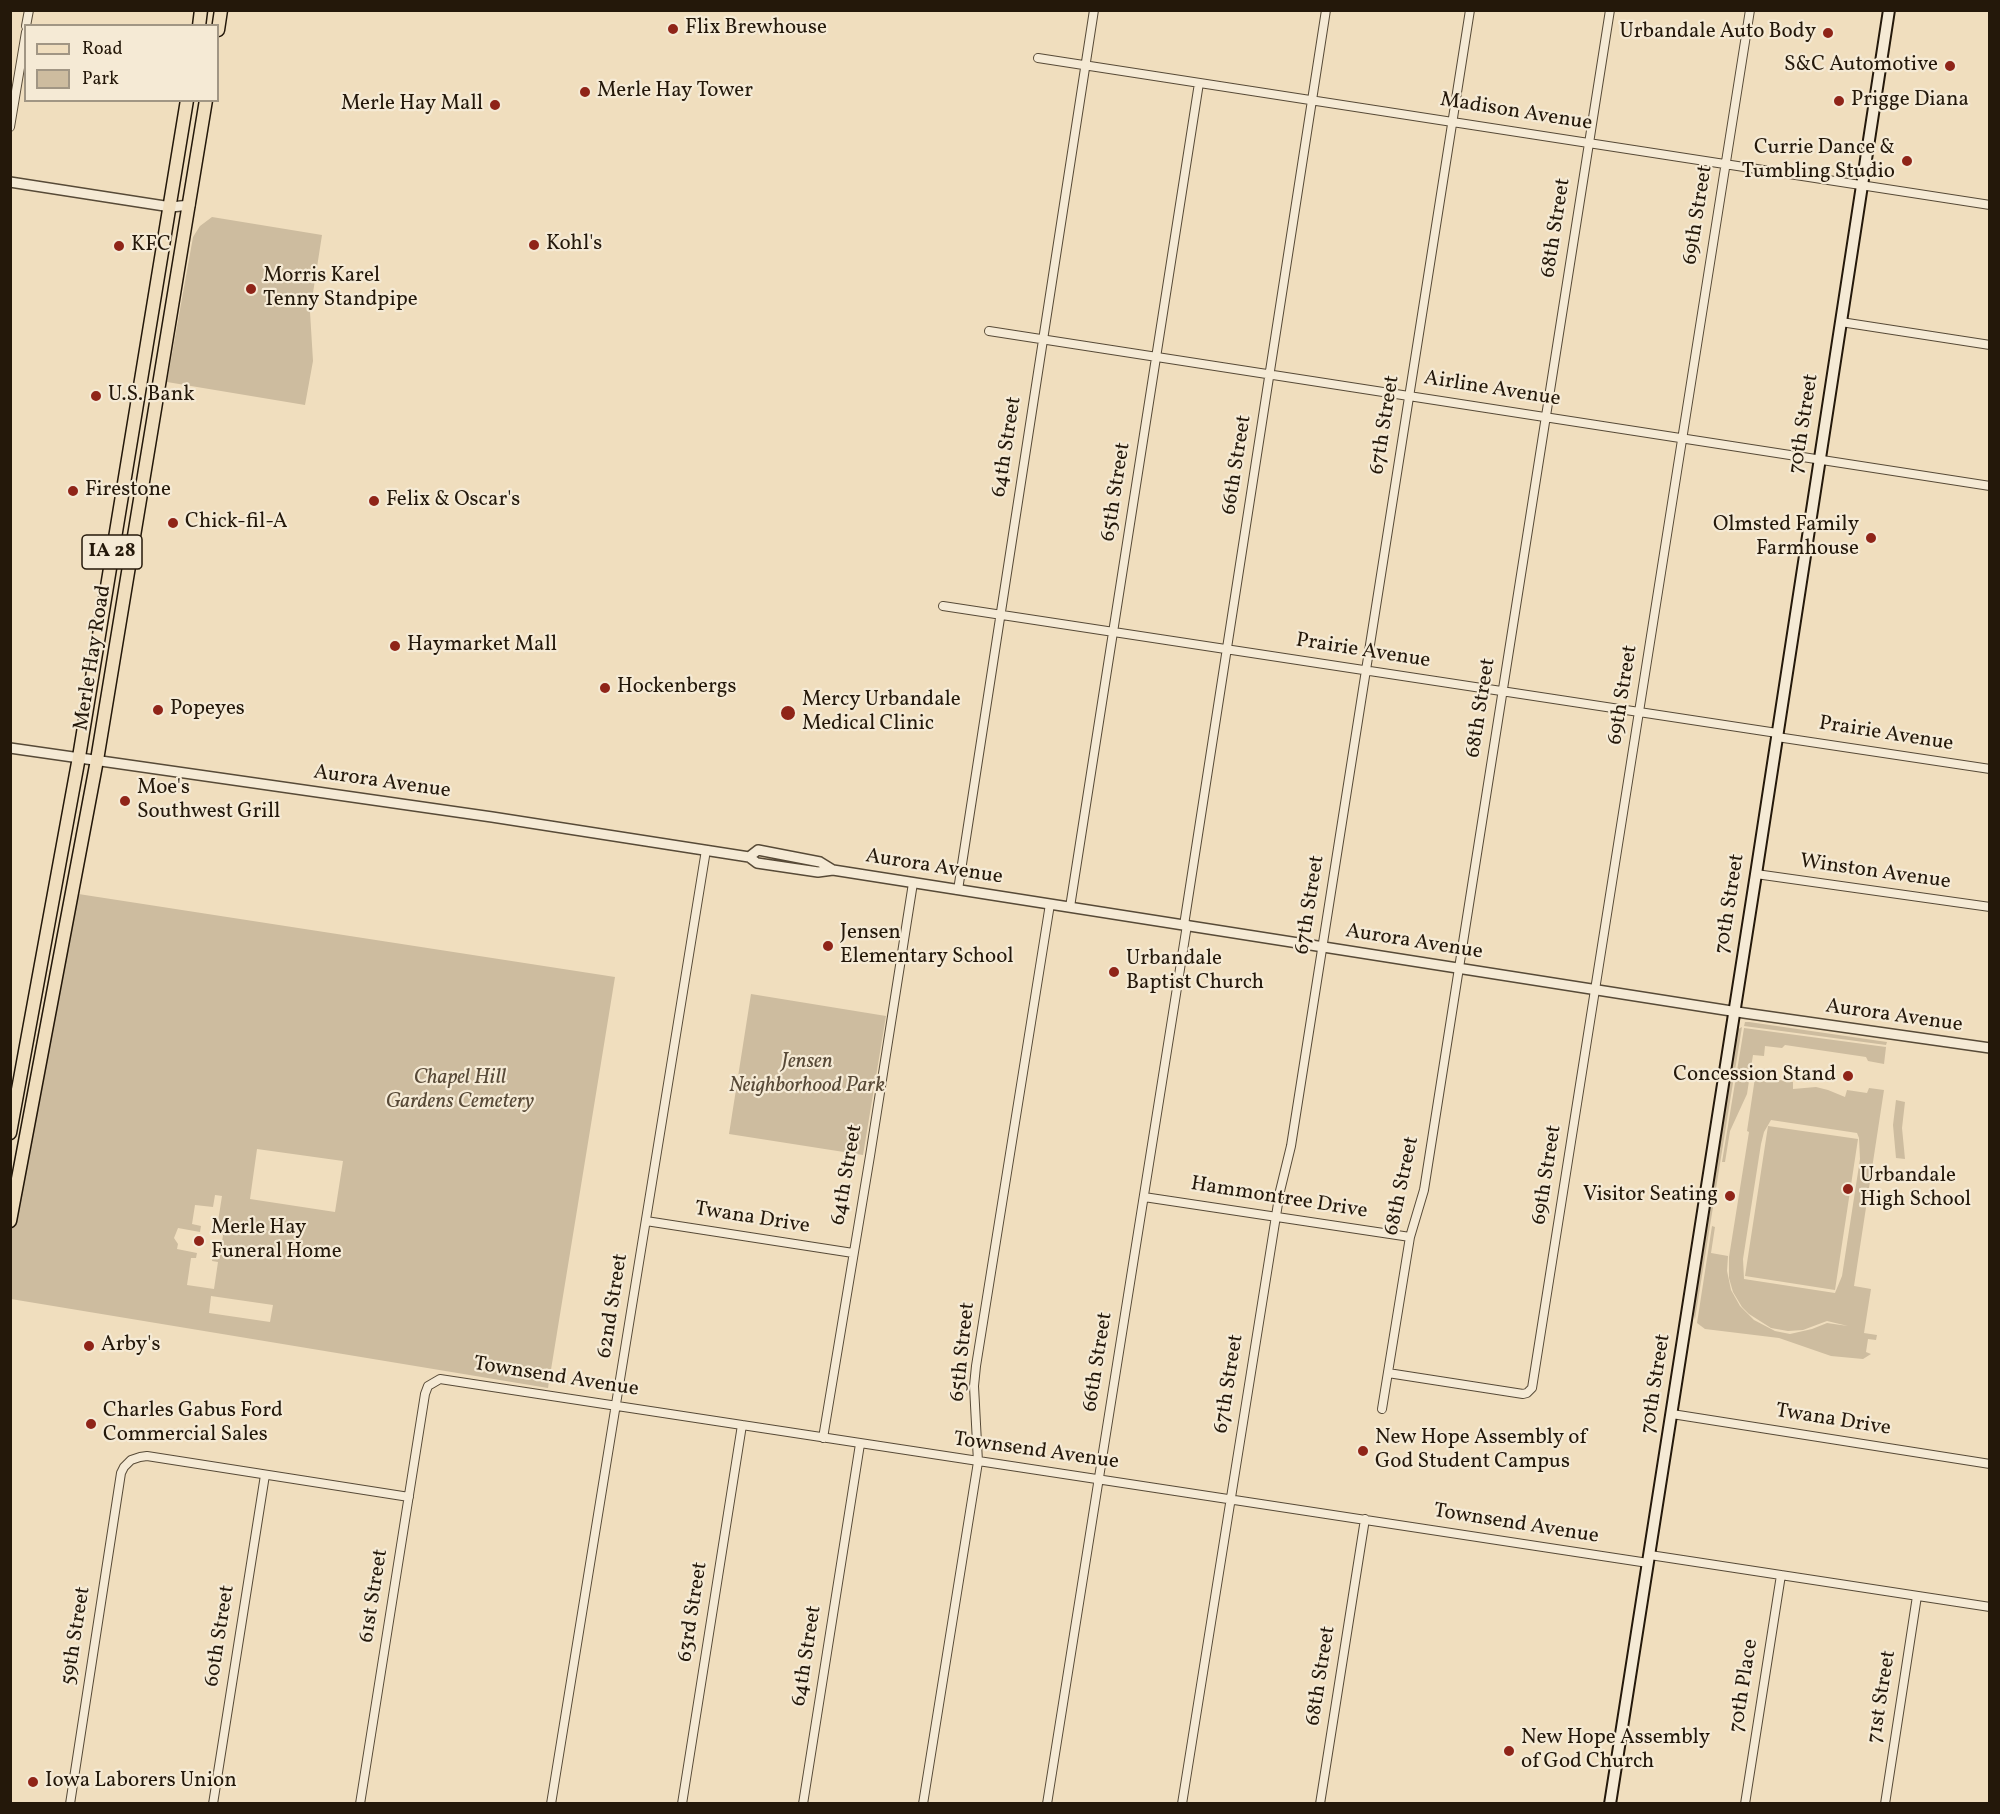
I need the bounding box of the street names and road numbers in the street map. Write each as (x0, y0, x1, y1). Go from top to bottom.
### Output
street label: Madison Avenue (1438, 89, 1594, 137)
street label: 69th Street (1679, 163, 1719, 267)
street label: 68th Street (1537, 176, 1577, 280)
street label: Airline Avenue (1422, 367, 1562, 413)
street label: 70th Street (1785, 372, 1825, 476)
street label: 67th Street (1366, 374, 1406, 476)
street label: 64th Street (988, 395, 1028, 499)
street label: 66th Street (1218, 413, 1258, 517)
street label: 65th Street (1097, 441, 1137, 543)
road number: IA 28 (82, 535, 142, 569)
street label: Merle Hay Road (70, 583, 118, 733)
street label: Prairie Avenue (1294, 629, 1432, 675)
street label: 69th Street (1604, 643, 1644, 747)
street label: 68th Street (1462, 656, 1502, 760)
street label: Prairie Avenue (1817, 712, 1955, 758)
street label: Aurora Avenue (312, 761, 452, 805)
street label: Aurora Avenue (864, 845, 1004, 891)
street label: Winston Avenue (1798, 850, 1952, 896)
street label: 70th Street (1711, 852, 1751, 956)
street label: 67th Street (1291, 854, 1331, 956)
street label: Aurora Avenue (1344, 920, 1484, 966)
street label: Aurora Avenue (1824, 995, 1964, 1039)
street label: 64th Street (827, 1123, 869, 1227)
street label: 69th Street (1528, 1123, 1568, 1227)
street label: 68th Street (1380, 1134, 1426, 1238)
street label: Hammontree Drive (1189, 1173, 1369, 1225)
street label: Twana Drive (693, 1197, 811, 1241)
street label: 62nd Street (593, 1252, 635, 1360)
street label: 65th Street (946, 1301, 982, 1403)
street label: 66th Street (1079, 1310, 1119, 1414)
street label: 70th Street (1637, 1332, 1677, 1436)
street label: 67th Street (1210, 1333, 1250, 1435)
street label: Townsend Avenue (472, 1353, 640, 1403)
street label: Twana Drive (1774, 1399, 1892, 1443)
street label: Townsend Avenue (952, 1428, 1120, 1476)
street label: Townsend Avenue (1432, 1500, 1600, 1550)
street label: 61st Street (355, 1547, 395, 1645)
street label: 63rd Street (674, 1560, 714, 1664)
street label: 60th Street (201, 1583, 241, 1689)
street label: 59th Street (57, 1585, 97, 1687)
street label: 64th Street (788, 1604, 828, 1708)
street label: 68th Street (1302, 1624, 1342, 1728)
street label: 70th Place (1725, 1637, 1765, 1735)
street label: 71st Street (1863, 1649, 1903, 1745)

